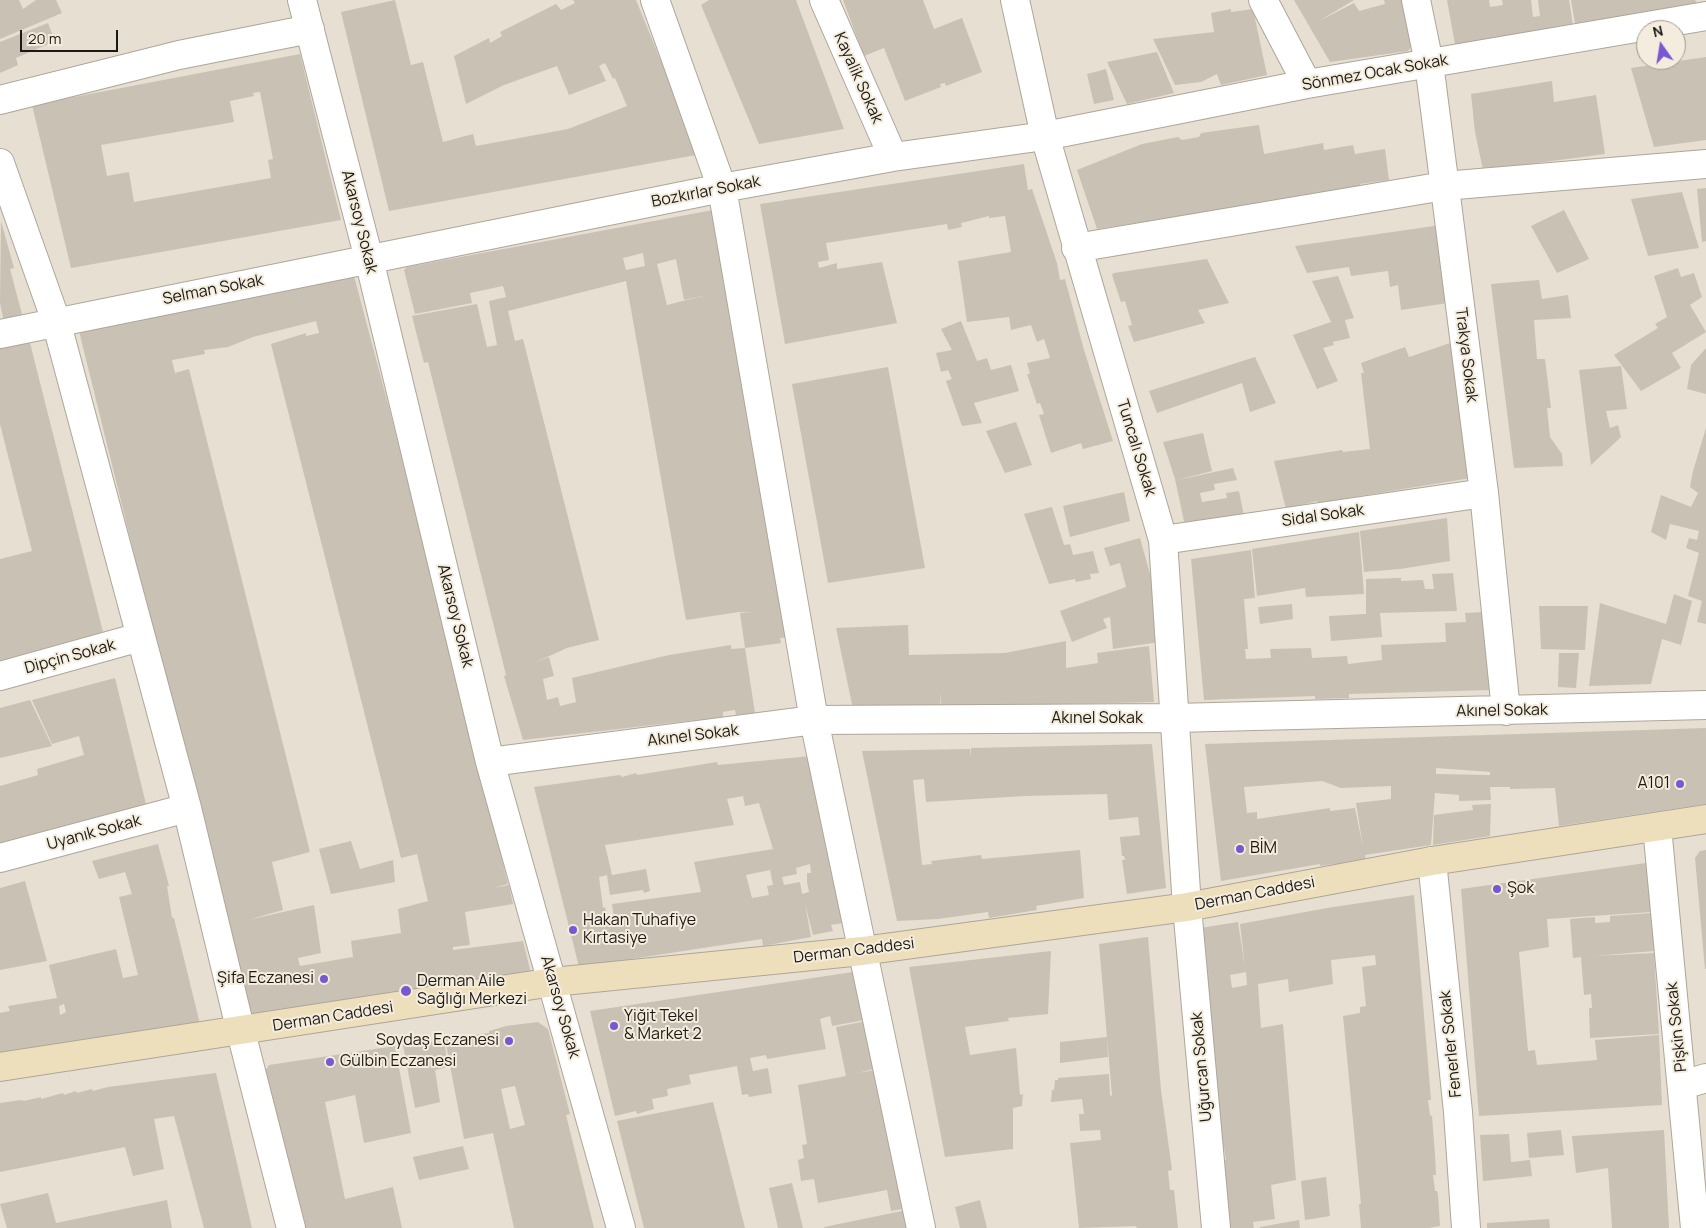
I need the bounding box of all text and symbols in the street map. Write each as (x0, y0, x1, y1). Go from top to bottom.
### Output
scale bar (22, 20, 120, 52)
north arrow (1636, 20, 1686, 70)
text: N (1651, 20, 1665, 41)
text: 20 m (28, 28, 61, 49)
street label: Kayalik Sokak (829, 30, 887, 126)
street label: Sönmez Ocak Sokak (1301, 51, 1449, 95)
street label: Akarsoy Sokak (337, 168, 381, 276)
street label: Bozkırlar Sokak (650, 172, 762, 212)
street label: Selman Sokak (161, 271, 265, 309)
street label: Trakya Sokak (1451, 307, 1481, 403)
street label: Tuncalı Sokak (1112, 397, 1160, 499)
street label: Sidal Sokak (1281, 501, 1365, 531)
street label: Akarsoy Sokak (433, 562, 477, 670)
street label: Dipçin Sokak (23, 636, 117, 678)
street label: Akınel Sokak (1456, 701, 1548, 721)
street label: Akınel Sokak (1051, 709, 1143, 729)
street label: Akınel Sokak (646, 721, 740, 751)
place label: A101 (1638, 774, 1670, 794)
marker: A101 (1674, 778, 1686, 790)
street label: Uyanık Sokak (45, 811, 143, 855)
place label: BİM (1250, 839, 1277, 859)
marker: BİM (1234, 843, 1246, 855)
street label: Derman Caddesi (1193, 873, 1317, 915)
place label: Şok (1507, 879, 1534, 899)
marker: Şok (1491, 883, 1503, 895)
place label: Hakan Tuhafiye Kırtasiye (583, 911, 696, 949)
marker: Hakan Tuhafiye Kırtasiye (567, 924, 579, 936)
street label: Derman Caddesi (792, 934, 916, 968)
street label: Akarsoy Sokak (536, 954, 584, 1060)
place label: Şifa Eczanesi (217, 969, 314, 989)
place label: Derman Aile Sağlığı Merkezi (417, 972, 527, 1010)
marker: Şifa Eczanesi (318, 973, 330, 985)
street label: Pişkin Sokak (1663, 981, 1691, 1073)
marker: Derman Aile Sağlığı Merkezi (399, 984, 413, 998)
street label: Fenerler Sokak (1436, 989, 1466, 1099)
street label: Derman Caddesi (271, 998, 395, 1036)
place label: Yiğit Tekel & Market 2 (624, 1007, 702, 1045)
street label: Uğurcan Sokak (1188, 1011, 1216, 1123)
marker: Yiğit Tekel & Market 2 (608, 1020, 620, 1032)
place label: Soydaş Eczanesi (376, 1031, 499, 1051)
marker: Soydaş Eczanesi (503, 1035, 515, 1047)
place label: Gülbin Eczanesi (340, 1052, 456, 1072)
marker: Gülbin Eczanesi (324, 1056, 336, 1068)

